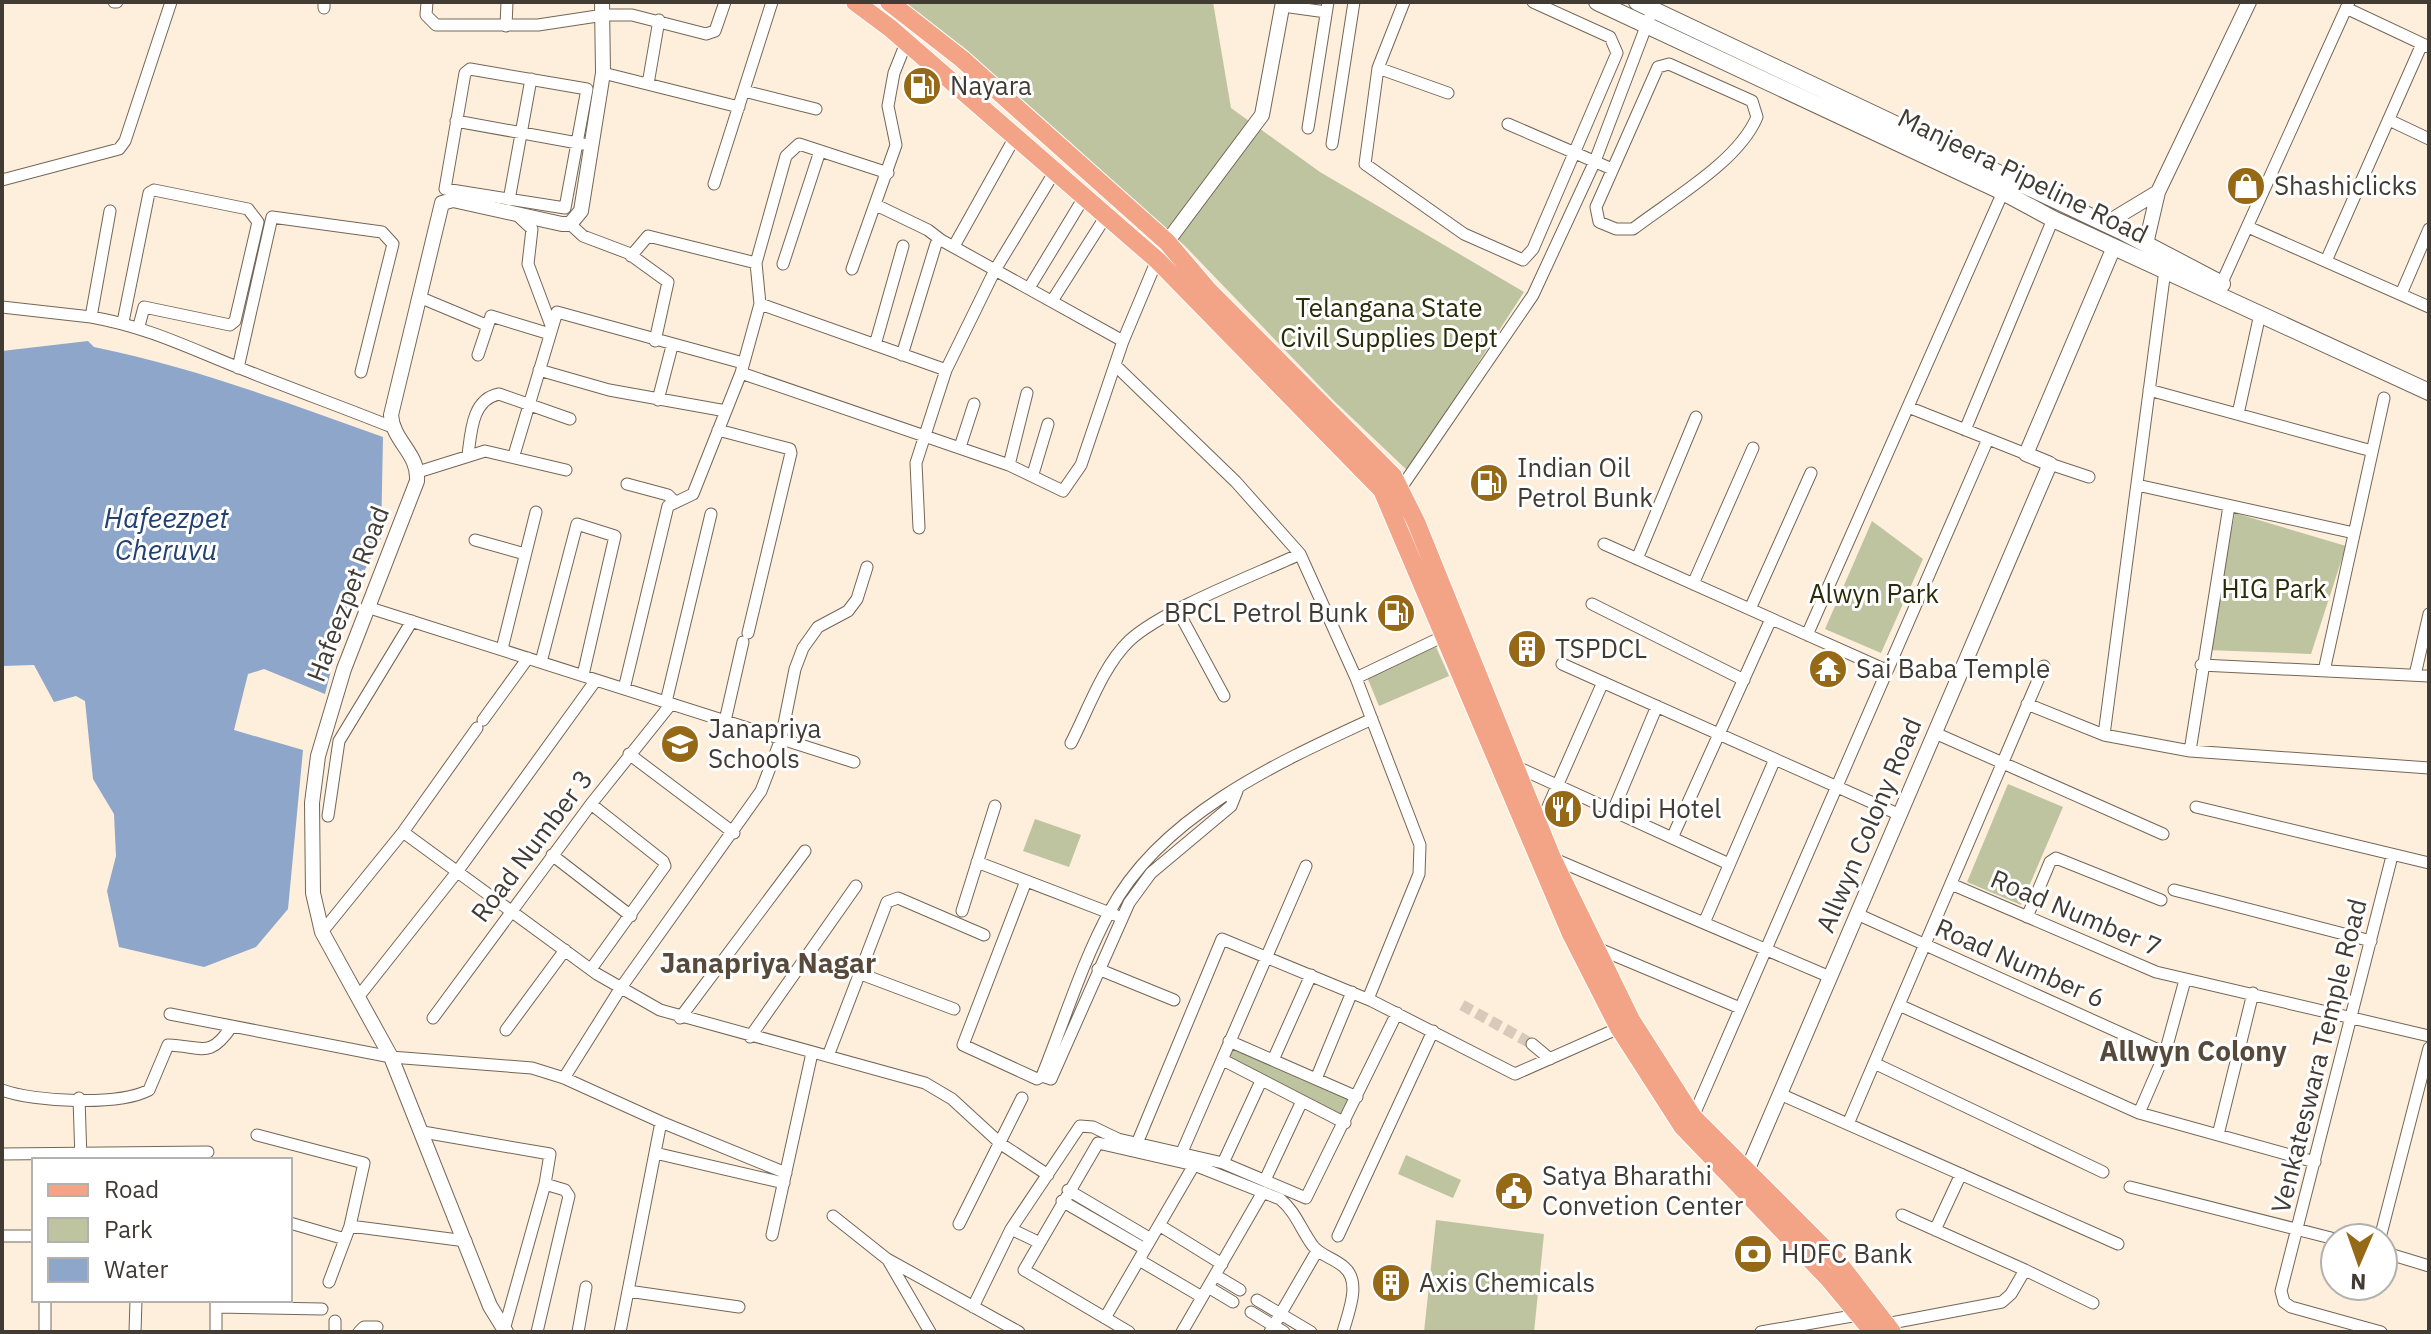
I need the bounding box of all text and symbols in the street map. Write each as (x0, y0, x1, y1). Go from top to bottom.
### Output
fuel station icon: Nayara (901, 65, 943, 107)
place label: Nayara (950, 68, 1032, 102)
street label: Manjeera Pipeline Road (1893, 100, 2154, 251)
shop icon: Shashiclicks (2225, 165, 2267, 207)
place label: Shashiclicks (2274, 168, 2418, 202)
park label: Telangana State Civil Supplies Dept (1280, 290, 1498, 354)
place label: Indian Oil Petrol Bunk (1517, 450, 1653, 514)
fuel station icon: Indian Oil Petrol Bunk (1468, 462, 1510, 504)
water label: Hafeezpet Cheruvu (104, 499, 229, 568)
street label: Hafeezpet Road (298, 501, 396, 686)
park label: HIG Park (2221, 571, 2327, 605)
park label: Alwyn Park (1809, 576, 1939, 610)
fuel station icon: BPCL Petrol Bunk (1375, 592, 1417, 634)
place label: BPCL Petrol Bunk (1164, 595, 1368, 629)
building icon: TSPDCL (1506, 628, 1548, 670)
place label: TSPDCL (1555, 631, 1647, 665)
temple icon: Sai Baba Temple (1807, 648, 1849, 690)
place label: Sai Baba Temple (1856, 651, 2050, 685)
place label: Janapriya Schools (708, 711, 822, 775)
street label: Allwyn Colony Road (1807, 712, 1929, 937)
school or university icon: Janapriya Schools (659, 723, 701, 765)
street label: Road Number 3 (463, 762, 600, 928)
restaurant icon: Udipi Hotel (1542, 788, 1584, 830)
place label: Udipi Hotel (1591, 791, 1721, 825)
street label: Road Number 7 (1986, 861, 2167, 963)
street label: Venkateswara Temple Road (2262, 895, 2374, 1216)
street label: Road Number 6 (1930, 909, 2111, 1015)
district label: Janapriya Nagar (660, 944, 876, 981)
district label: Allwyn Colony (2099, 1032, 2287, 1069)
legend (32, 1158, 292, 1302)
place label: Satya Bharathi Convetion Center (1542, 1158, 1744, 1222)
public building icon: Satya Bharathi Convetion Center (1493, 1170, 1535, 1212)
text: Road (104, 1173, 159, 1205)
text: Park (104, 1213, 153, 1245)
north arrow (2319, 1222, 2399, 1302)
bank icon: HDFC Bank (1732, 1233, 1774, 1275)
place label: HDFC Bank (1781, 1236, 1913, 1270)
text: Water (104, 1253, 168, 1285)
building icon: Axis Chemicals (1370, 1262, 1412, 1304)
place label: Axis Chemicals (1419, 1265, 1595, 1299)
text: N (2350, 1268, 2367, 1297)

